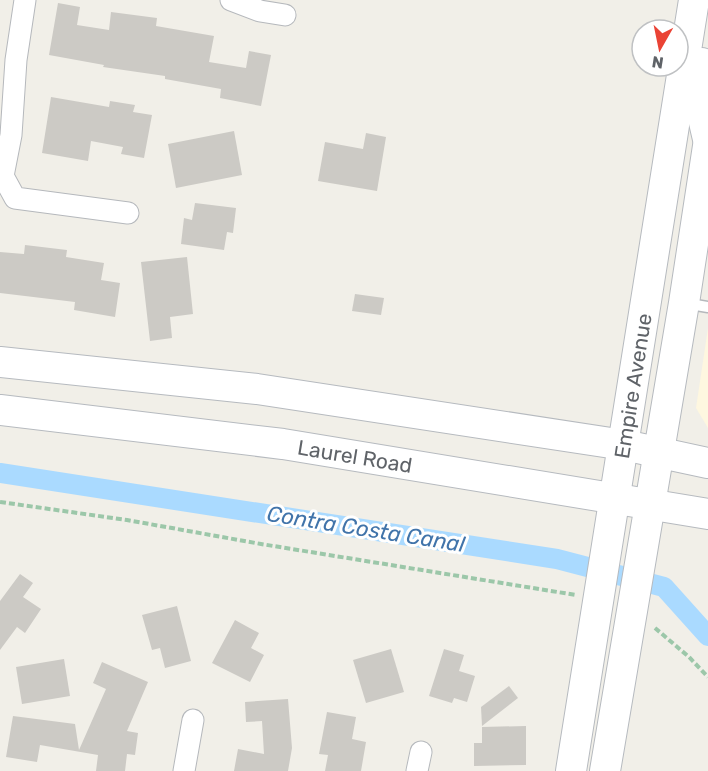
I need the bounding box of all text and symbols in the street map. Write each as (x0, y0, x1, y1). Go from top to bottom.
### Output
north arrow (630, 18, 690, 78)
text: N (651, 52, 665, 73)
street label: Empire Avenue (609, 311, 656, 460)
street label: Laurel Road (296, 434, 414, 478)
water label: Contra Costa Canal (265, 500, 467, 558)

